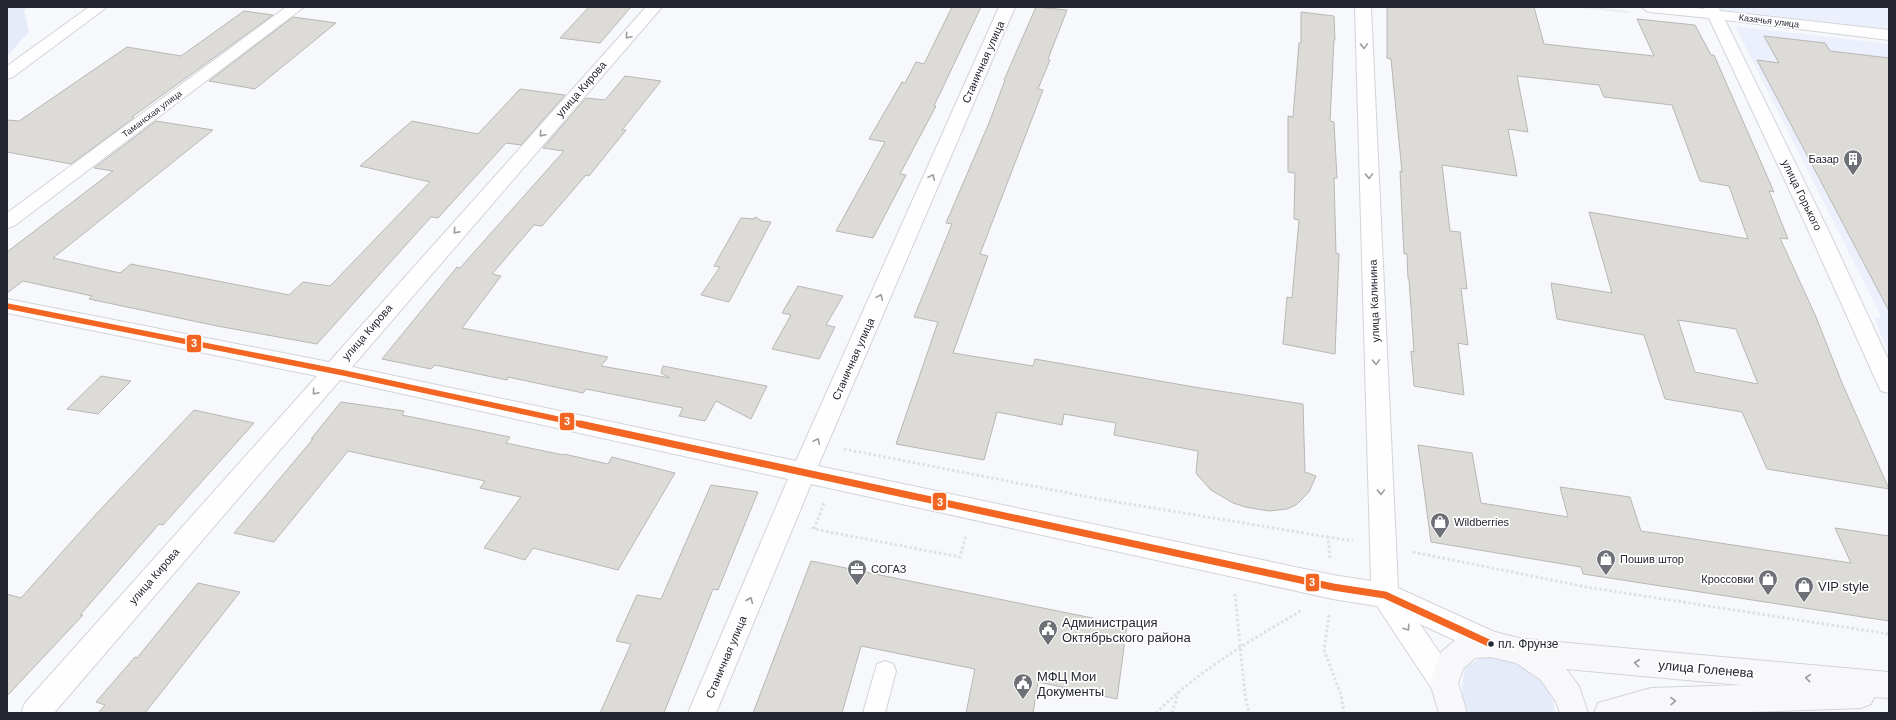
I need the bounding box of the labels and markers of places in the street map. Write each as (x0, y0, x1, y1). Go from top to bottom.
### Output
building icon: Базар (1842, 148, 1864, 176)
place label: Базар (1809, 153, 1839, 165)
shop icon: Wildberries (1429, 511, 1451, 539)
place label: Wildberries (1454, 516, 1510, 528)
shop icon: Пошив штор (1595, 548, 1617, 576)
place label: Пошив штор (1620, 553, 1684, 565)
office icon: СОГАЗ (846, 558, 868, 586)
place label: СОГАЗ (871, 563, 907, 575)
shop icon: Кроссовки (1757, 568, 1779, 596)
place label: Кроссовки (1701, 573, 1754, 585)
shop icon: VIP style (1793, 575, 1815, 603)
place label: VIP style (1818, 579, 1869, 594)
place label: Администрация Октябрьского района (1062, 615, 1191, 645)
public building icon: Администрация Октябрьского района (1037, 618, 1059, 646)
place label: пл. Фрунзе (1498, 637, 1559, 651)
marker: пл. Фрунзе (1486, 639, 1496, 649)
place label: МФЦ Мои Документы (1037, 669, 1104, 699)
public building icon: МФЦ Мои Документы (1012, 672, 1034, 700)

